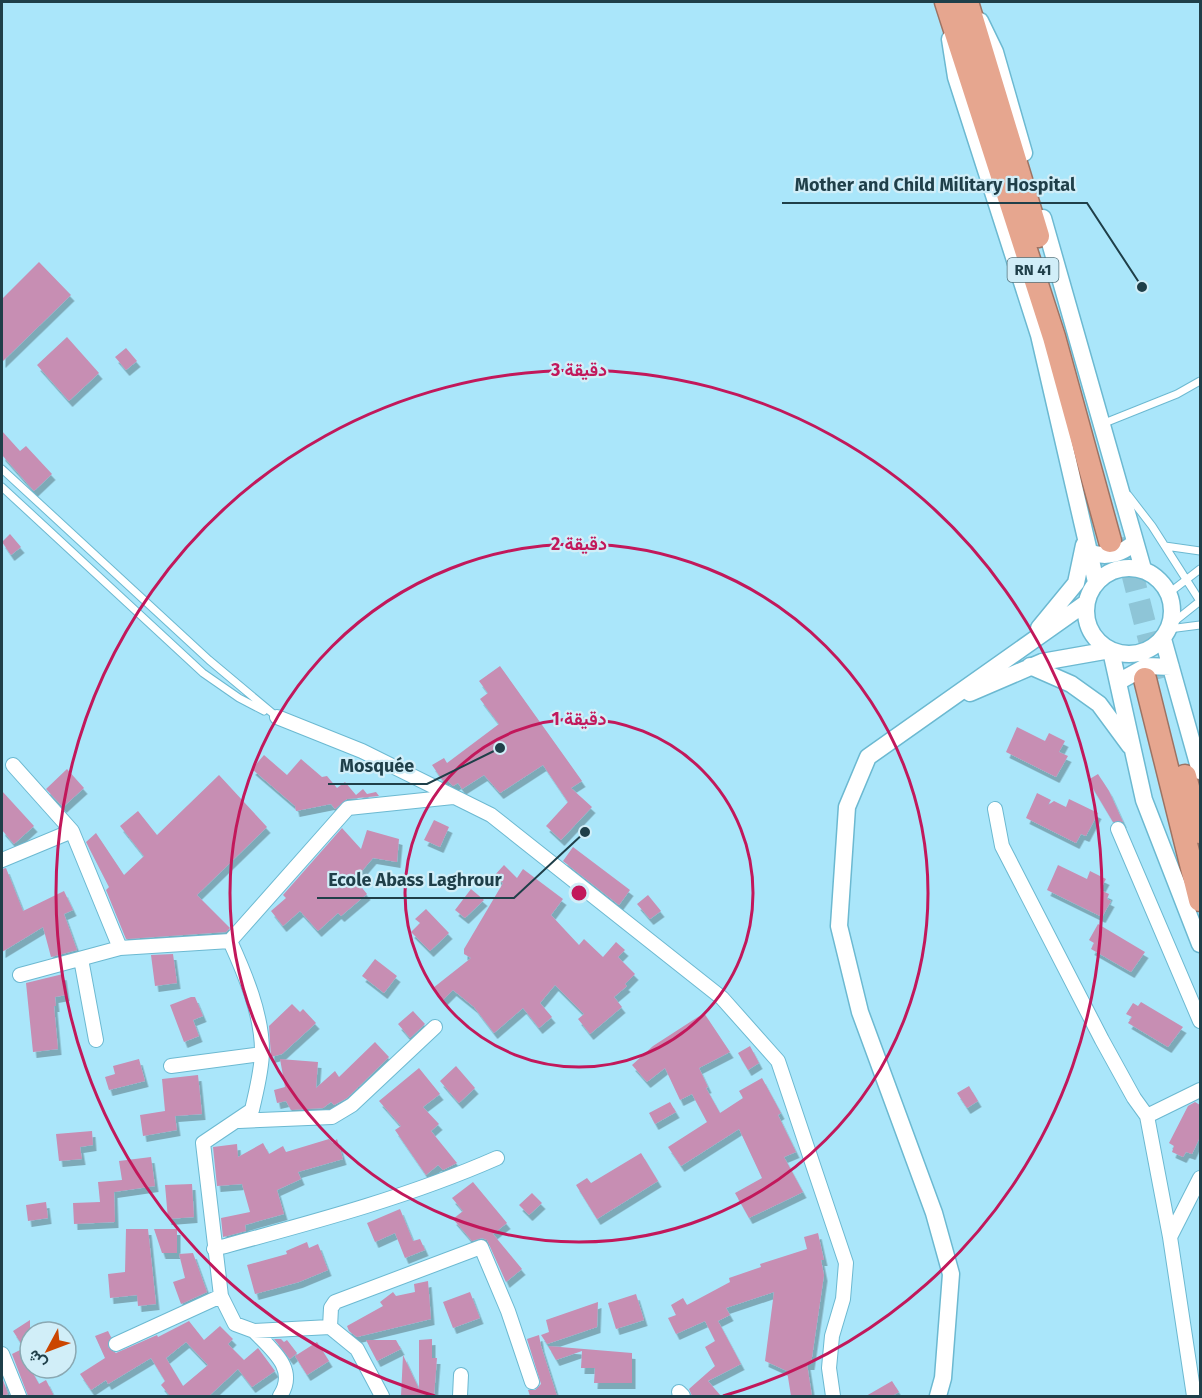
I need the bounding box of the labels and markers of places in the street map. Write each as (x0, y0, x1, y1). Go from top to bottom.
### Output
callout: Mother and Child Military Hospital (782, 167, 1087, 203)
callout: Mosquée (328, 748, 427, 784)
callout: Ecole Abass Laghrour (317, 862, 514, 898)
centre of rings (569, 883, 589, 903)

